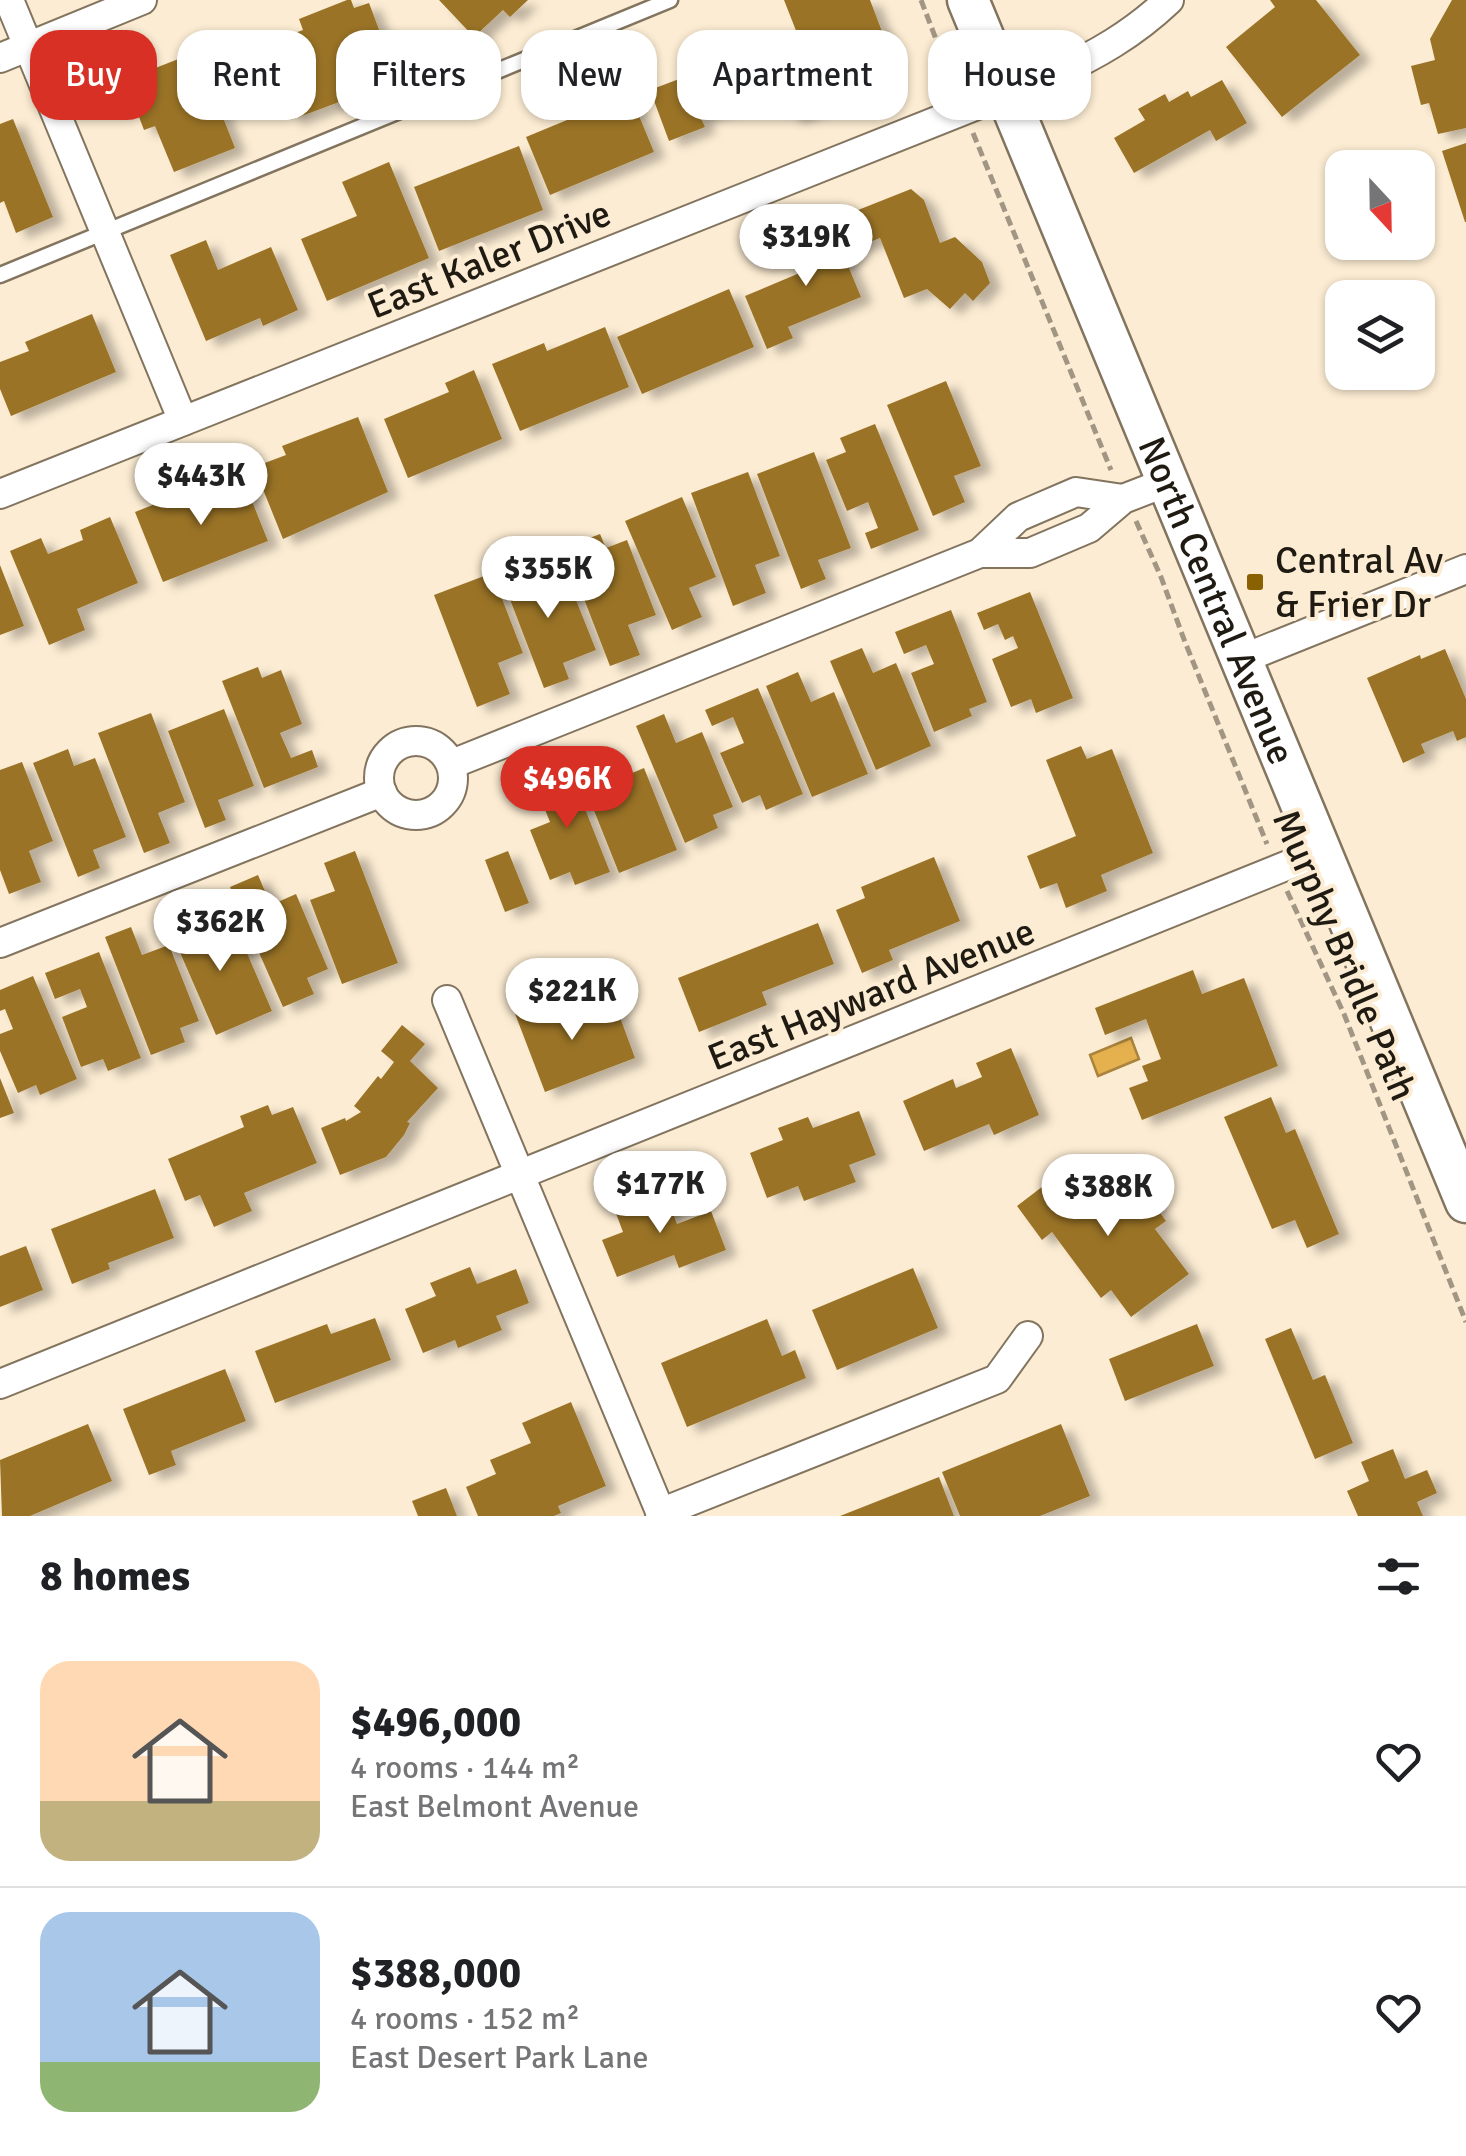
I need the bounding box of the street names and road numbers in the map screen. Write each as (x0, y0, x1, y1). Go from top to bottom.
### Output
street label: East Kaler Drive (361, 189, 618, 330)
street label: North Central Avenue (1128, 430, 1305, 771)
street label: Murphy Bridle Path (1262, 803, 1427, 1108)
street label: East Hayward Avenue (701, 907, 1041, 1081)

